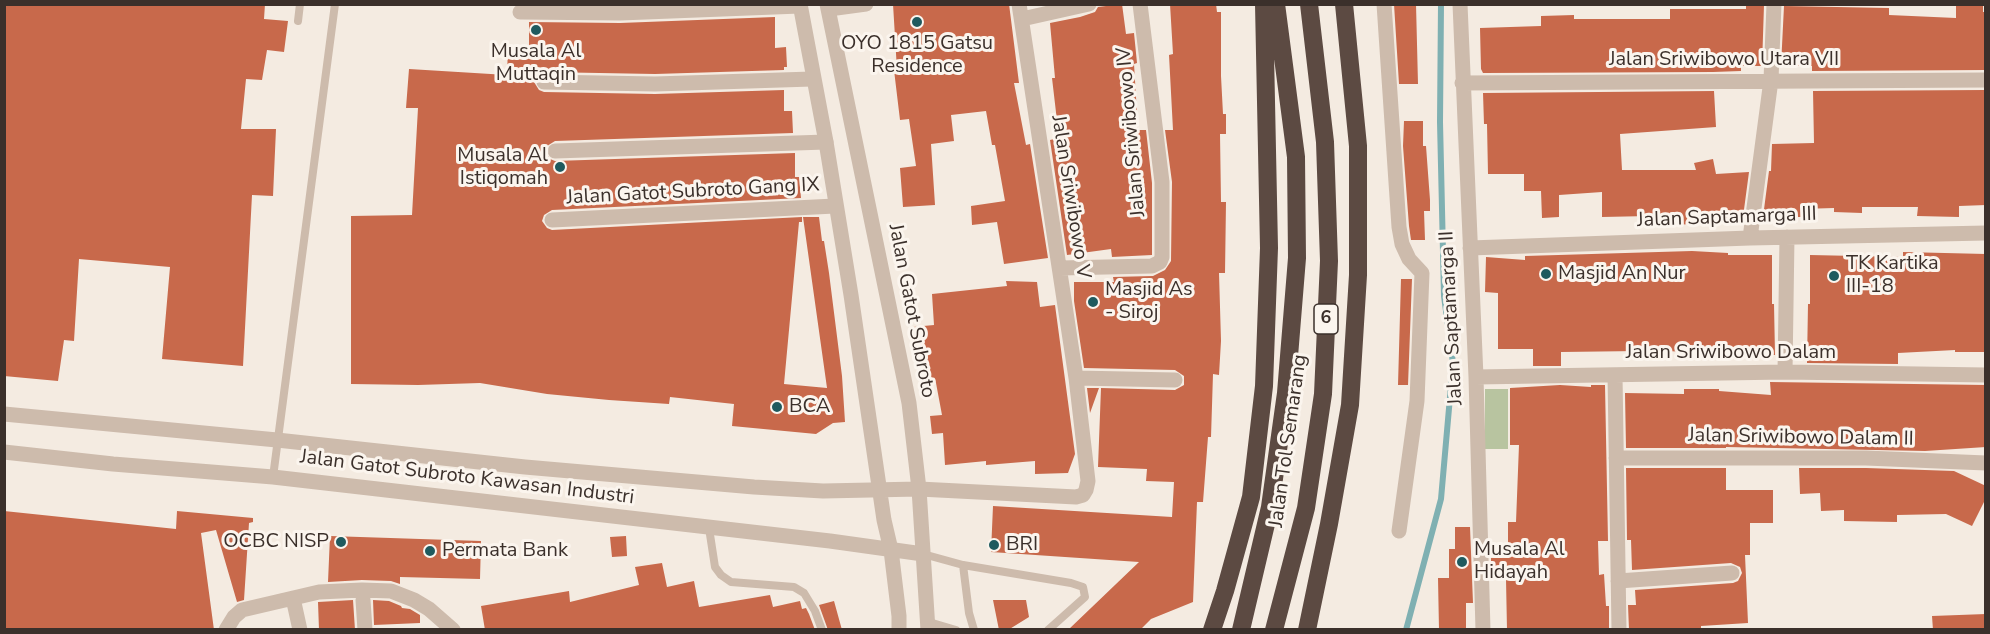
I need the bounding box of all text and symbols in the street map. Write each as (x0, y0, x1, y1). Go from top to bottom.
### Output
marker: OYO 1815 Gatsu Residence (910, 15, 924, 29)
marker: Musala Al Muttaqin (529, 23, 543, 37)
place label: OYO 1815 Gatsu Residence (841, 32, 993, 79)
place label: Musala Al Muttaqin (491, 40, 581, 87)
street label: Jalan Sriwibowo IV (1113, 46, 1151, 218)
street label: Jalan Sriwibowo Utara VII (1609, 48, 1839, 72)
street label: Jalan Sriwibowo V (1045, 114, 1095, 280)
place label: Musala Al Istiqomah (457, 144, 548, 191)
marker: Musala Al Istiqomah (553, 160, 567, 174)
street label: Jalan Gatot Subroto Gang IX (566, 173, 820, 211)
street label: Jalan Saptamarga III (1637, 203, 1817, 233)
street label: Jalan Gatot Subroto (882, 222, 940, 400)
street label: Jalan Saptamarga II (1435, 230, 1469, 406)
place label: TK Kartika III-18 (1846, 252, 1939, 299)
place label: Masjid An Nur (1558, 262, 1686, 286)
marker: Masjid An Nur (1539, 267, 1553, 281)
marker: TK Kartika III-18 (1827, 269, 1841, 283)
place label: Masjid As - Siroj (1105, 278, 1193, 325)
marker: Masjid As - Siroj (1086, 295, 1100, 309)
road number: 6 (1314, 304, 1338, 334)
street label: Jalan Sriwibowo Dalam (1626, 341, 1836, 365)
street label: Jalan Tol Semarang (1265, 353, 1313, 529)
place label: BCA (789, 395, 830, 419)
marker: BCA (770, 400, 784, 414)
street label: Jalan Sriwibowo Dalam II (1688, 424, 1914, 452)
street label: Jalan Gatot Subroto Kawasan Industri (299, 446, 635, 510)
place label: OCBC NISP (223, 530, 329, 554)
place label: BRI (1006, 533, 1038, 557)
marker: OCBC NISP (334, 535, 348, 549)
marker: BRI (987, 538, 1001, 552)
place label: Musala Al Hidayah (1474, 538, 1565, 585)
place label: Permata Bank (442, 539, 568, 563)
marker: Permata Bank (423, 544, 437, 558)
marker: Musala Al Hidayah (1455, 555, 1469, 569)

